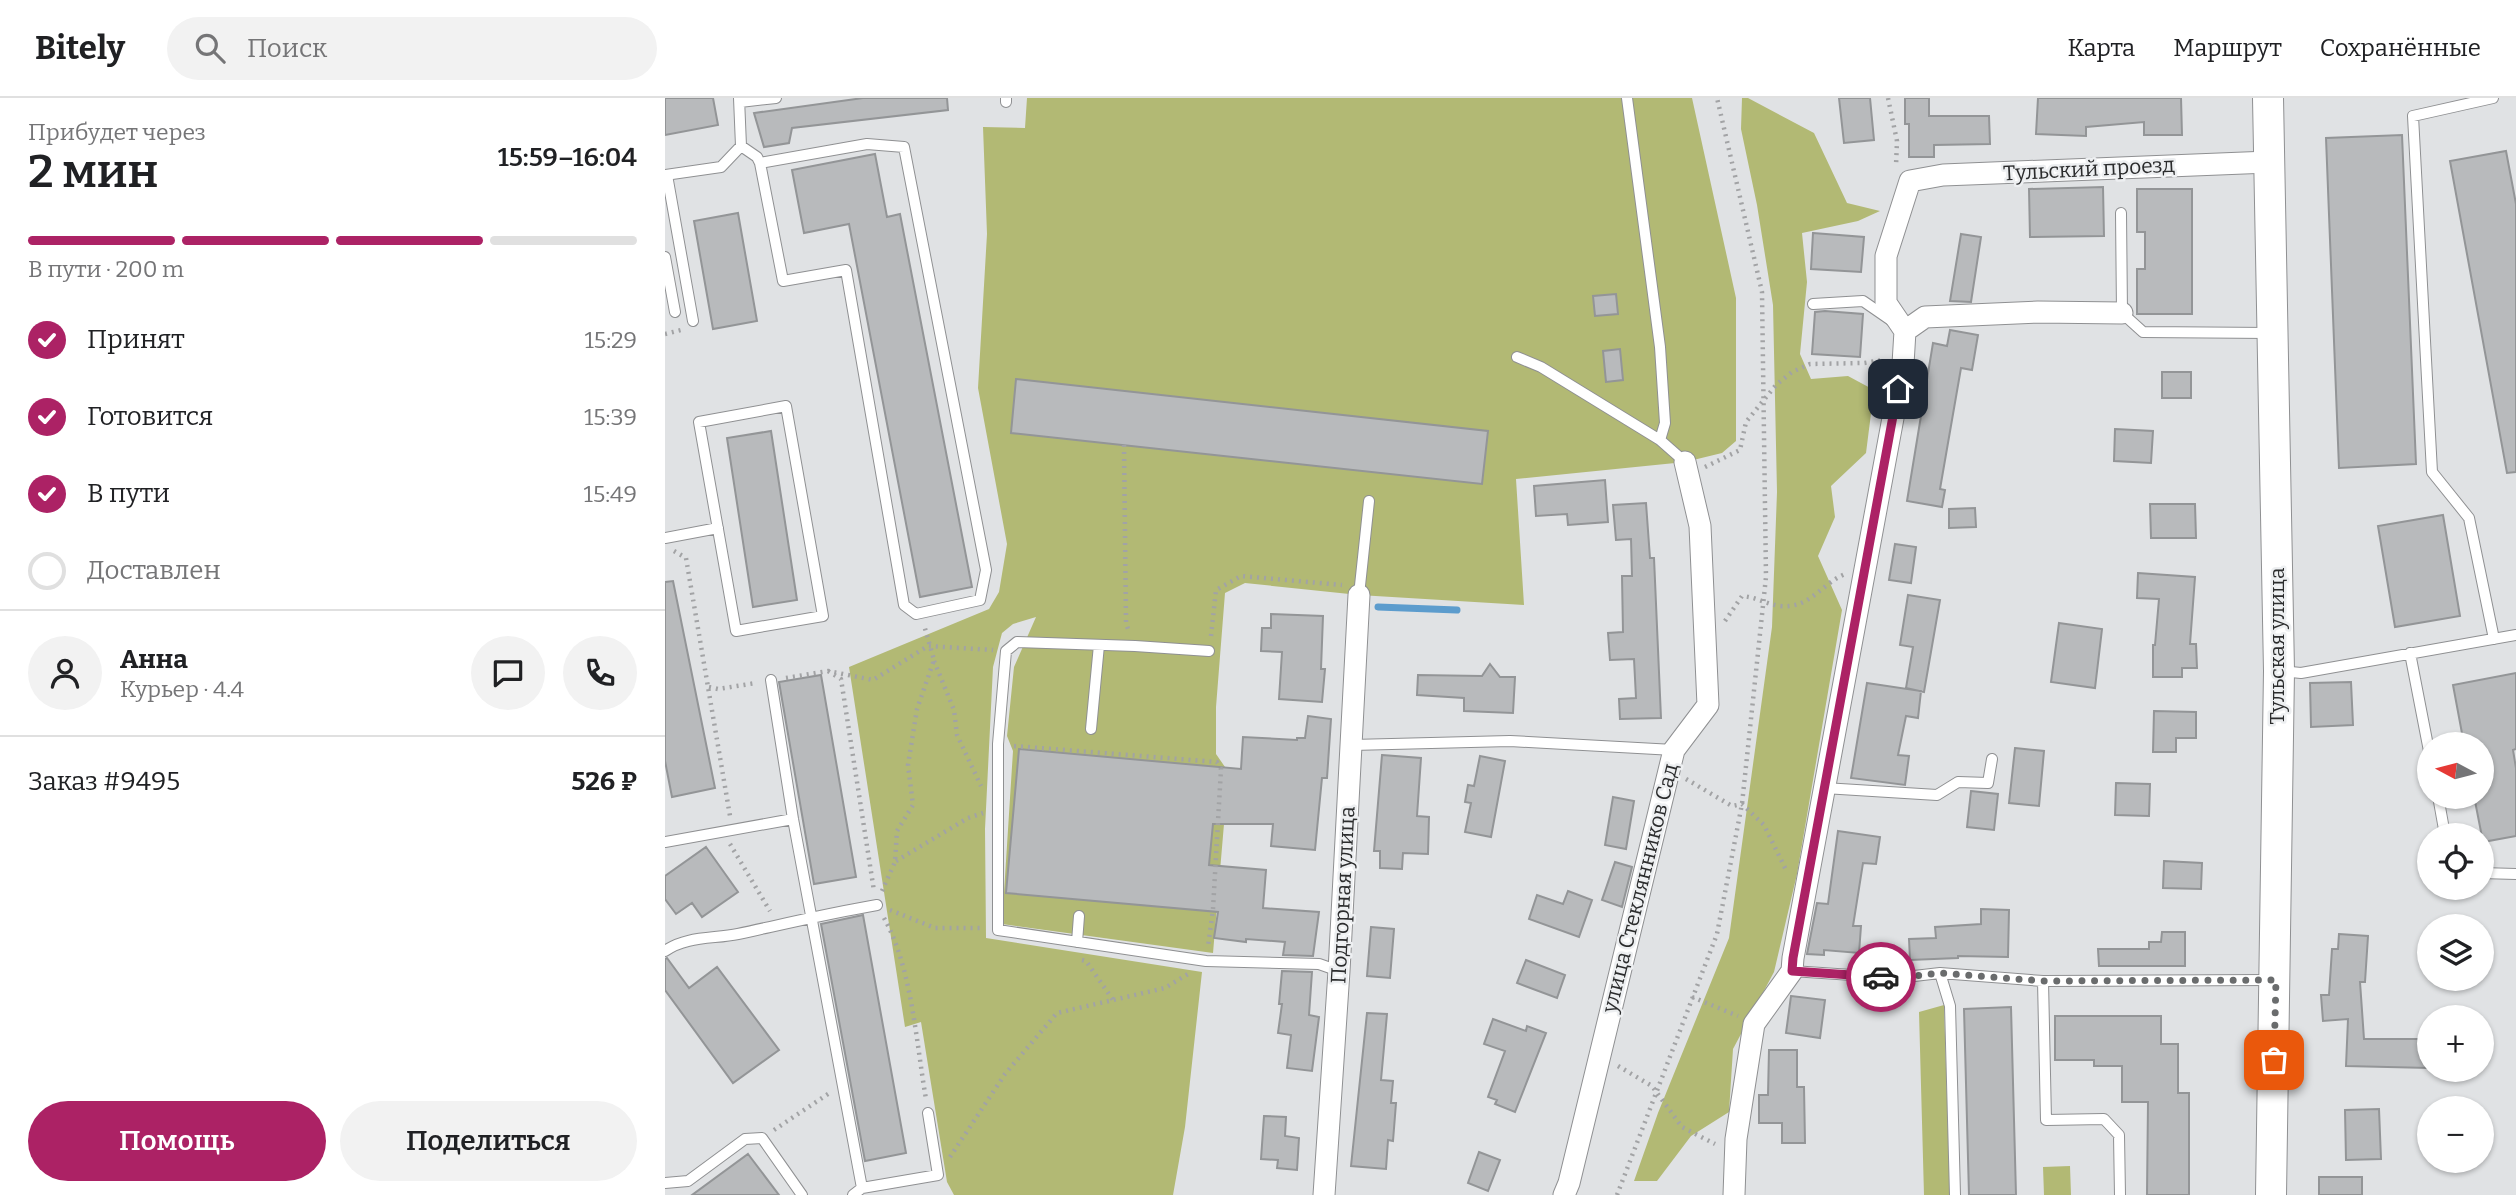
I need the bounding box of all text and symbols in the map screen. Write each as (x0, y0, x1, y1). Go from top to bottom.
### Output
search box (167, 17, 657, 80)
text: Bitely (35, 28, 125, 68)
icon: search (191, 29, 229, 67)
text: Поиск (247, 33, 327, 64)
text: Карта (2067, 34, 2135, 62)
text: Маршрут (2173, 34, 2282, 62)
text: Сохранённые (2320, 34, 2481, 62)
text: Прибудет через (28, 118, 206, 146)
text: 15:59–16:04 (498, 142, 637, 173)
text: 2 мин (28, 144, 158, 199)
street label: Тульский проезд (2002, 152, 2176, 186)
text: В пути · 200 m (28, 255, 184, 283)
icon: check (28, 321, 66, 359)
text: Принят (87, 324, 185, 355)
text: 15:29 (585, 326, 637, 354)
pin (1868, 359, 1928, 419)
icon: home (1879, 370, 1917, 408)
icon: check (28, 398, 66, 436)
text: Готовится (87, 401, 213, 432)
text: 15:39 (584, 403, 637, 431)
icon: check (28, 475, 66, 513)
text: В пути (87, 478, 170, 509)
text: 15:49 (584, 480, 637, 508)
text: Доставлен (87, 555, 221, 586)
street label: Тульская улица (2264, 567, 2290, 724)
button: person (28, 636, 102, 710)
button: chat (471, 636, 545, 710)
button: phone (563, 636, 637, 710)
text: Анна (120, 644, 188, 675)
text: Курьер · 4.4 (120, 675, 244, 703)
north arrow (2417, 732, 2494, 808)
map controls (2417, 732, 2494, 1173)
street label: улица Стеклянников Сад (1596, 760, 1684, 1016)
text: Заказ #9495 (28, 766, 180, 797)
text: 526 ₽ (571, 766, 637, 797)
street label: Подгорная улица (1325, 805, 1361, 984)
button: locate (2417, 823, 2494, 900)
button: layers (2417, 914, 2494, 991)
courier (1846, 942, 1916, 1012)
icon: car (1862, 958, 1900, 996)
button: + (2417, 1005, 2494, 1082)
pin (2244, 1030, 2304, 1090)
icon: bag (2255, 1041, 2293, 1079)
button: − (2417, 1096, 2494, 1173)
button: Помощь (28, 1101, 326, 1181)
button: Поделиться (340, 1101, 637, 1181)

